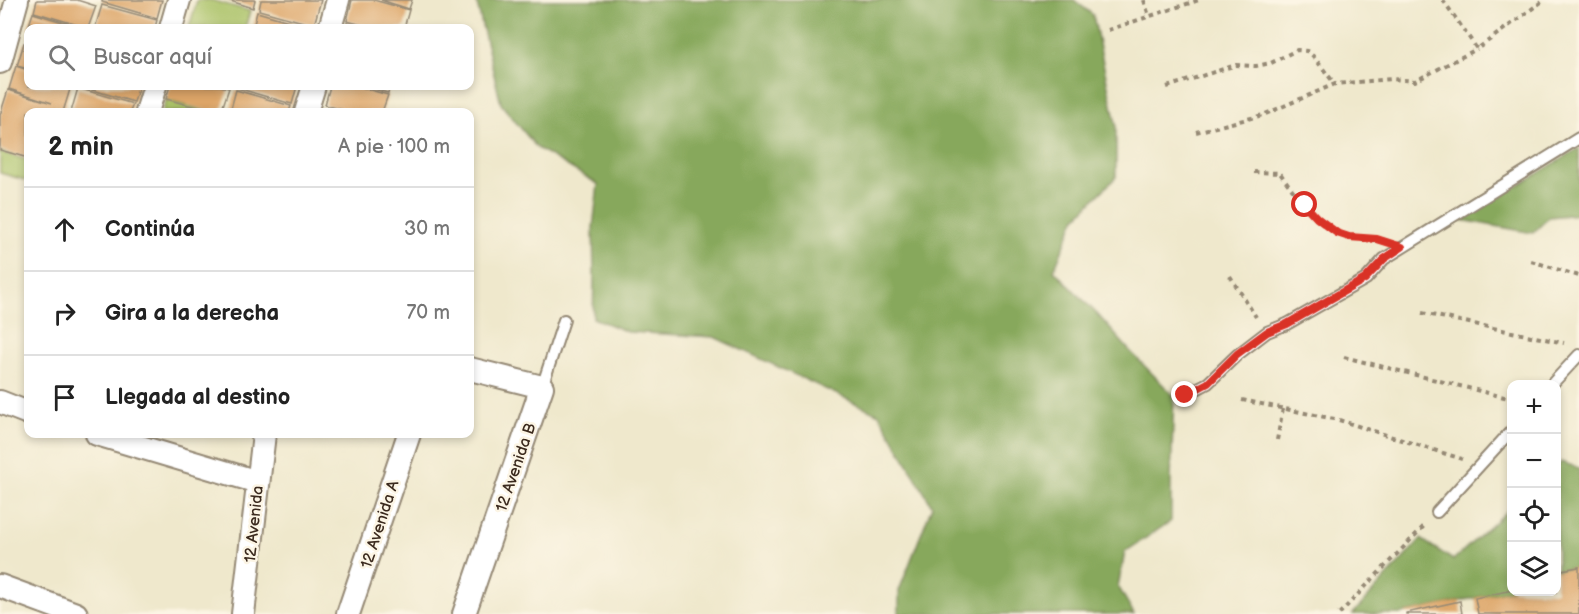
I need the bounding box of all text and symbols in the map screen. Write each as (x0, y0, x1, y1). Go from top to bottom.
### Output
search box (24, 24, 474, 90)
icon: search (45, 41, 78, 74)
text: Buscar aquí (93, 44, 212, 71)
text: 2 min (48, 132, 114, 163)
text: A pie · 100 m (338, 135, 450, 159)
route start (1291, 191, 1317, 217)
icon: ahead (48, 213, 81, 246)
text: Continúa (105, 216, 195, 243)
text: 30 m (404, 217, 450, 241)
icon: right (48, 297, 81, 330)
text: Gira a la derecha (105, 300, 279, 327)
text: 70 m (406, 301, 450, 325)
map controls (1507, 380, 1561, 596)
button: + (1507, 380, 1561, 434)
icon: arrive (48, 381, 81, 414)
route end (1171, 381, 1197, 407)
text: Llegada al destino (105, 384, 290, 411)
street label: 12 Avenida B (492, 421, 540, 514)
button: − (1507, 434, 1561, 488)
street label: 12 Avenida A (357, 478, 404, 571)
street label: 12 Avenida (241, 485, 268, 564)
button: locate (1507, 488, 1561, 542)
button: layers (1507, 542, 1561, 596)

